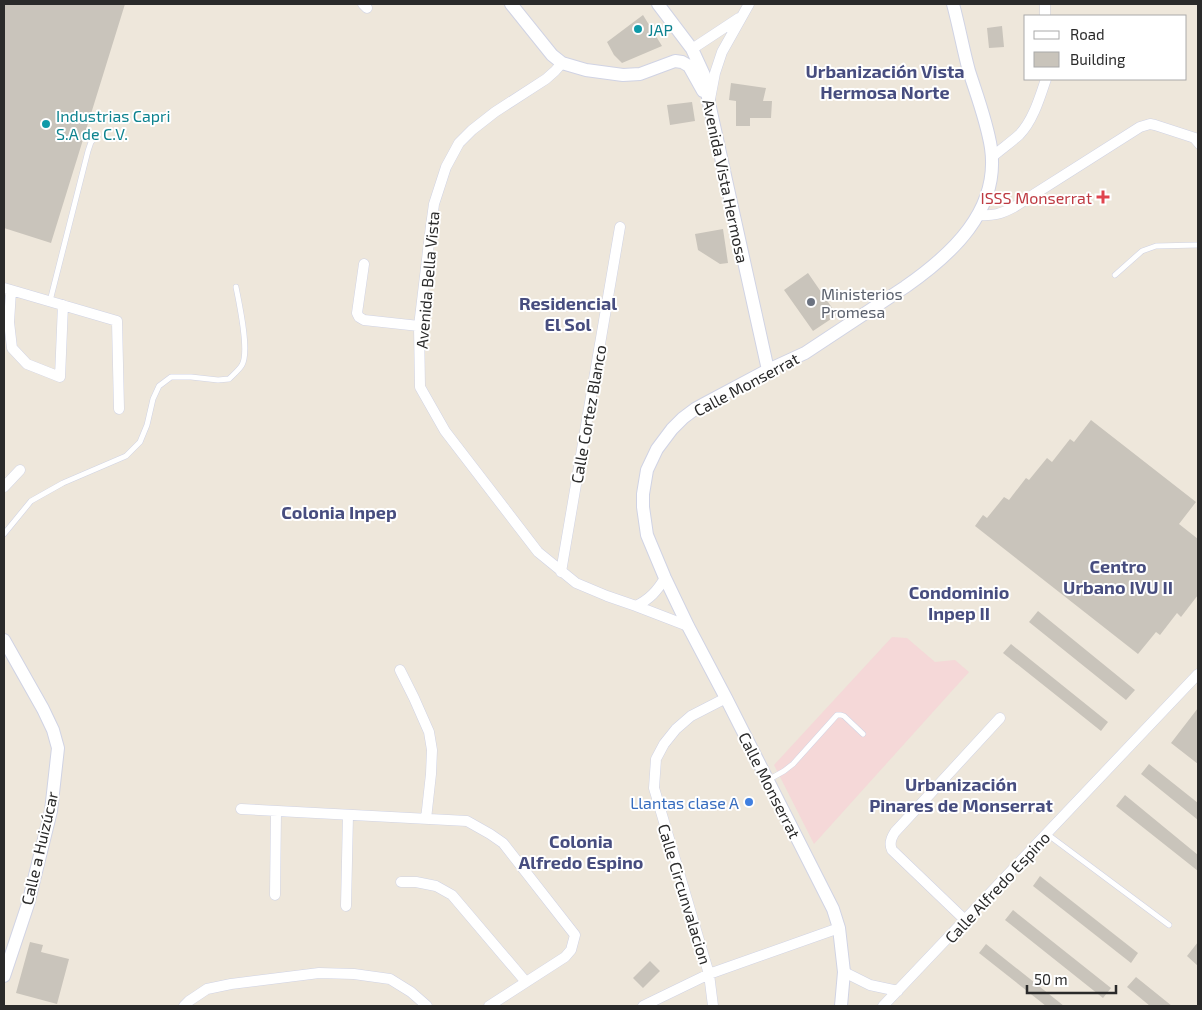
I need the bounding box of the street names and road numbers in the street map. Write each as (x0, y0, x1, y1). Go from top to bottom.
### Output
street label: Avenida Vista Hermosa (699, 97, 753, 265)
street label: Avenida Bella Vista (412, 210, 442, 350)
street label: Calle Cortez Blanco (566, 343, 610, 485)
street label: Calle Monserrat (690, 348, 802, 420)
street label: Calle Monserrat (735, 729, 805, 841)
street label: Calle a Huizúcar (17, 789, 61, 907)
street label: Calle Circunvalacion (655, 821, 715, 967)
street label: Calle Alfredo Espino (941, 827, 1053, 947)

